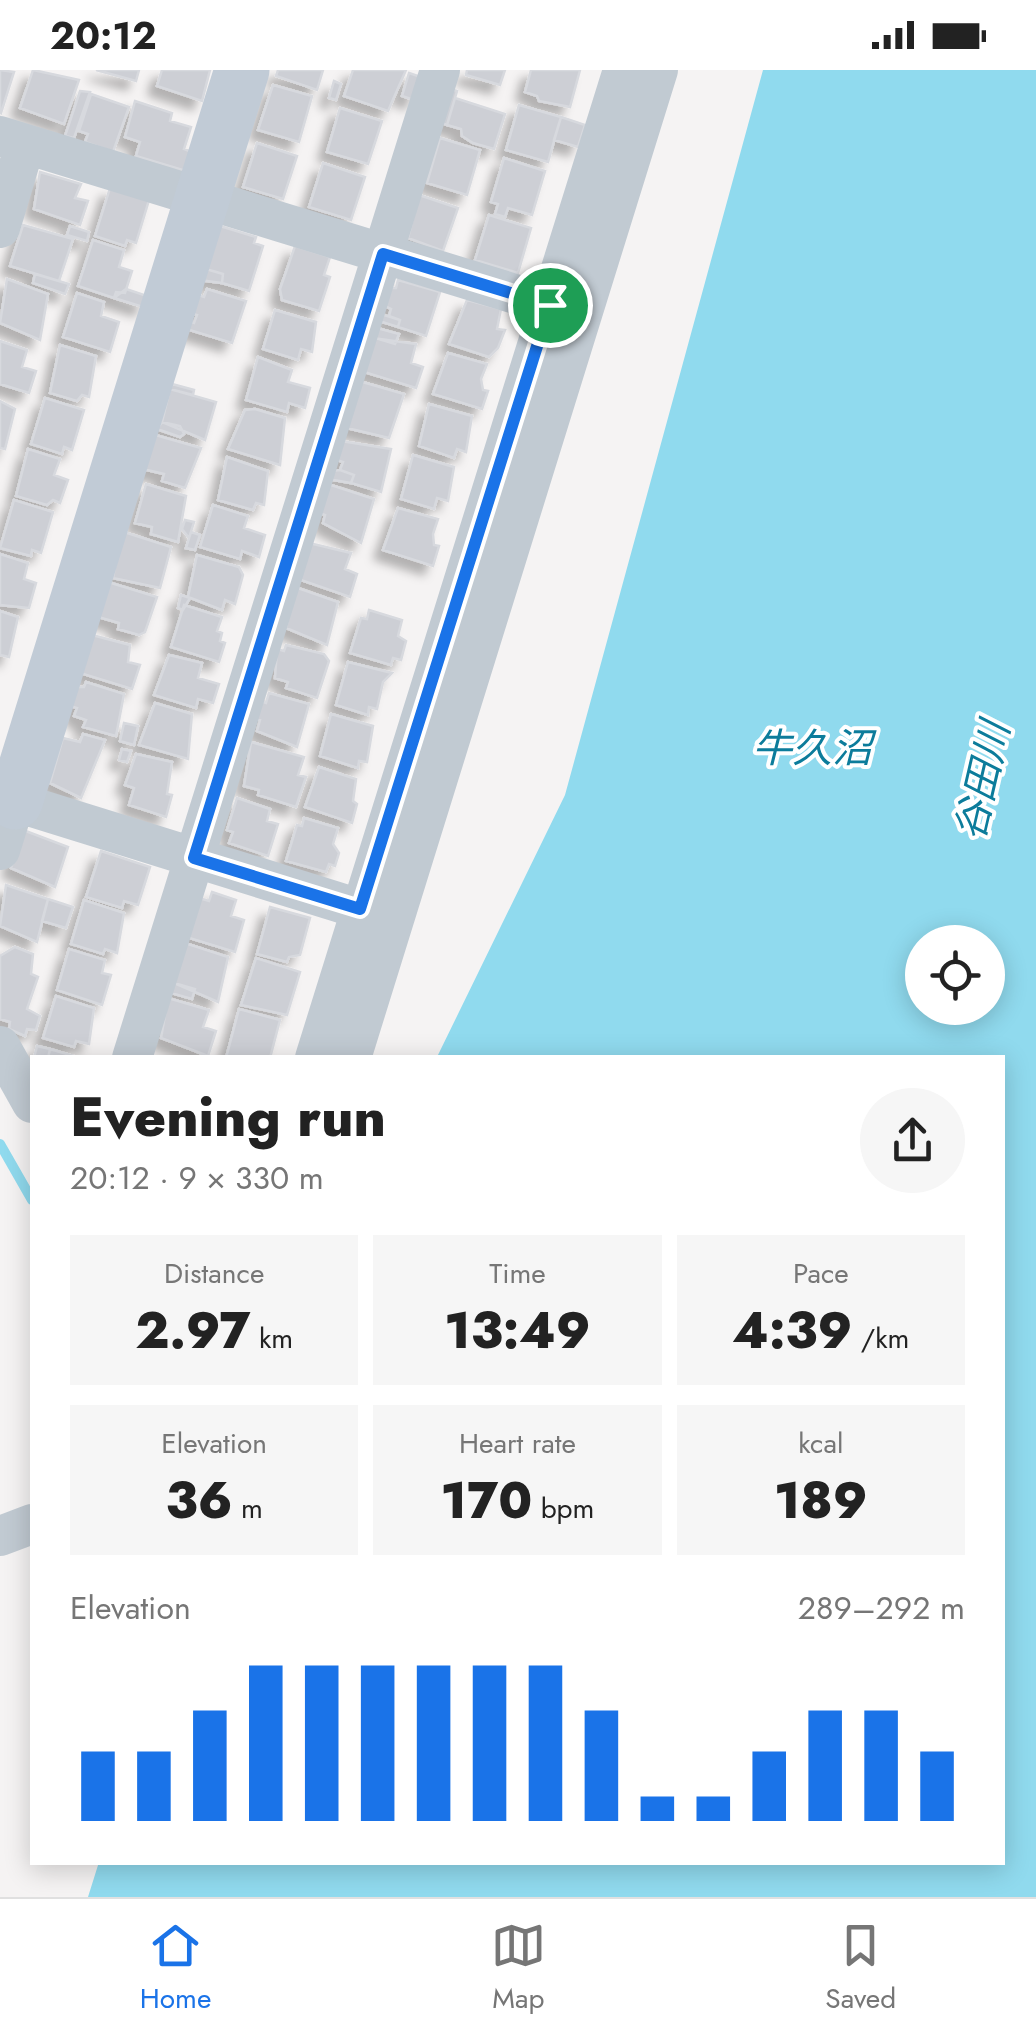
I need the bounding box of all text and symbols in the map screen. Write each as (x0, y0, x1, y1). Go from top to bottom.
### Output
text: 20:12 (50, 8, 157, 63)
pin (508, 263, 593, 348)
icon: arrive (523, 278, 578, 333)
water label: 谷田川 (940, 712, 1025, 846)
water label: 牛久沼 (752, 719, 877, 777)
map controls (905, 925, 1005, 1025)
button: locate (905, 925, 1005, 1025)
text: Evening run (70, 1077, 386, 1157)
button: share (860, 1088, 965, 1193)
text: 20:12 · 9 × 330 m (70, 1155, 324, 1201)
text: Distance (164, 1253, 264, 1294)
text: Time (489, 1253, 546, 1294)
text: Pace (793, 1253, 849, 1294)
text: 2.97 (135, 1294, 250, 1367)
text: 13:49 (444, 1294, 591, 1367)
text: 4:39 (732, 1294, 852, 1367)
text: km (250, 1318, 293, 1359)
text: /km (852, 1318, 909, 1359)
text: Elevation (161, 1423, 267, 1464)
text: Heart rate (459, 1423, 576, 1464)
text: kcal (798, 1423, 843, 1464)
text: 36 (166, 1464, 233, 1537)
text: 170 (441, 1464, 532, 1537)
text: 189 (774, 1464, 868, 1537)
text: m (233, 1488, 263, 1529)
text: bpm (532, 1488, 594, 1529)
text: Elevation (70, 1585, 191, 1631)
text: 289–292 m (798, 1585, 965, 1631)
tab: Home (140, 1918, 211, 2019)
tab: Map (491, 1918, 546, 2019)
tab: Saved (825, 1918, 896, 2019)

